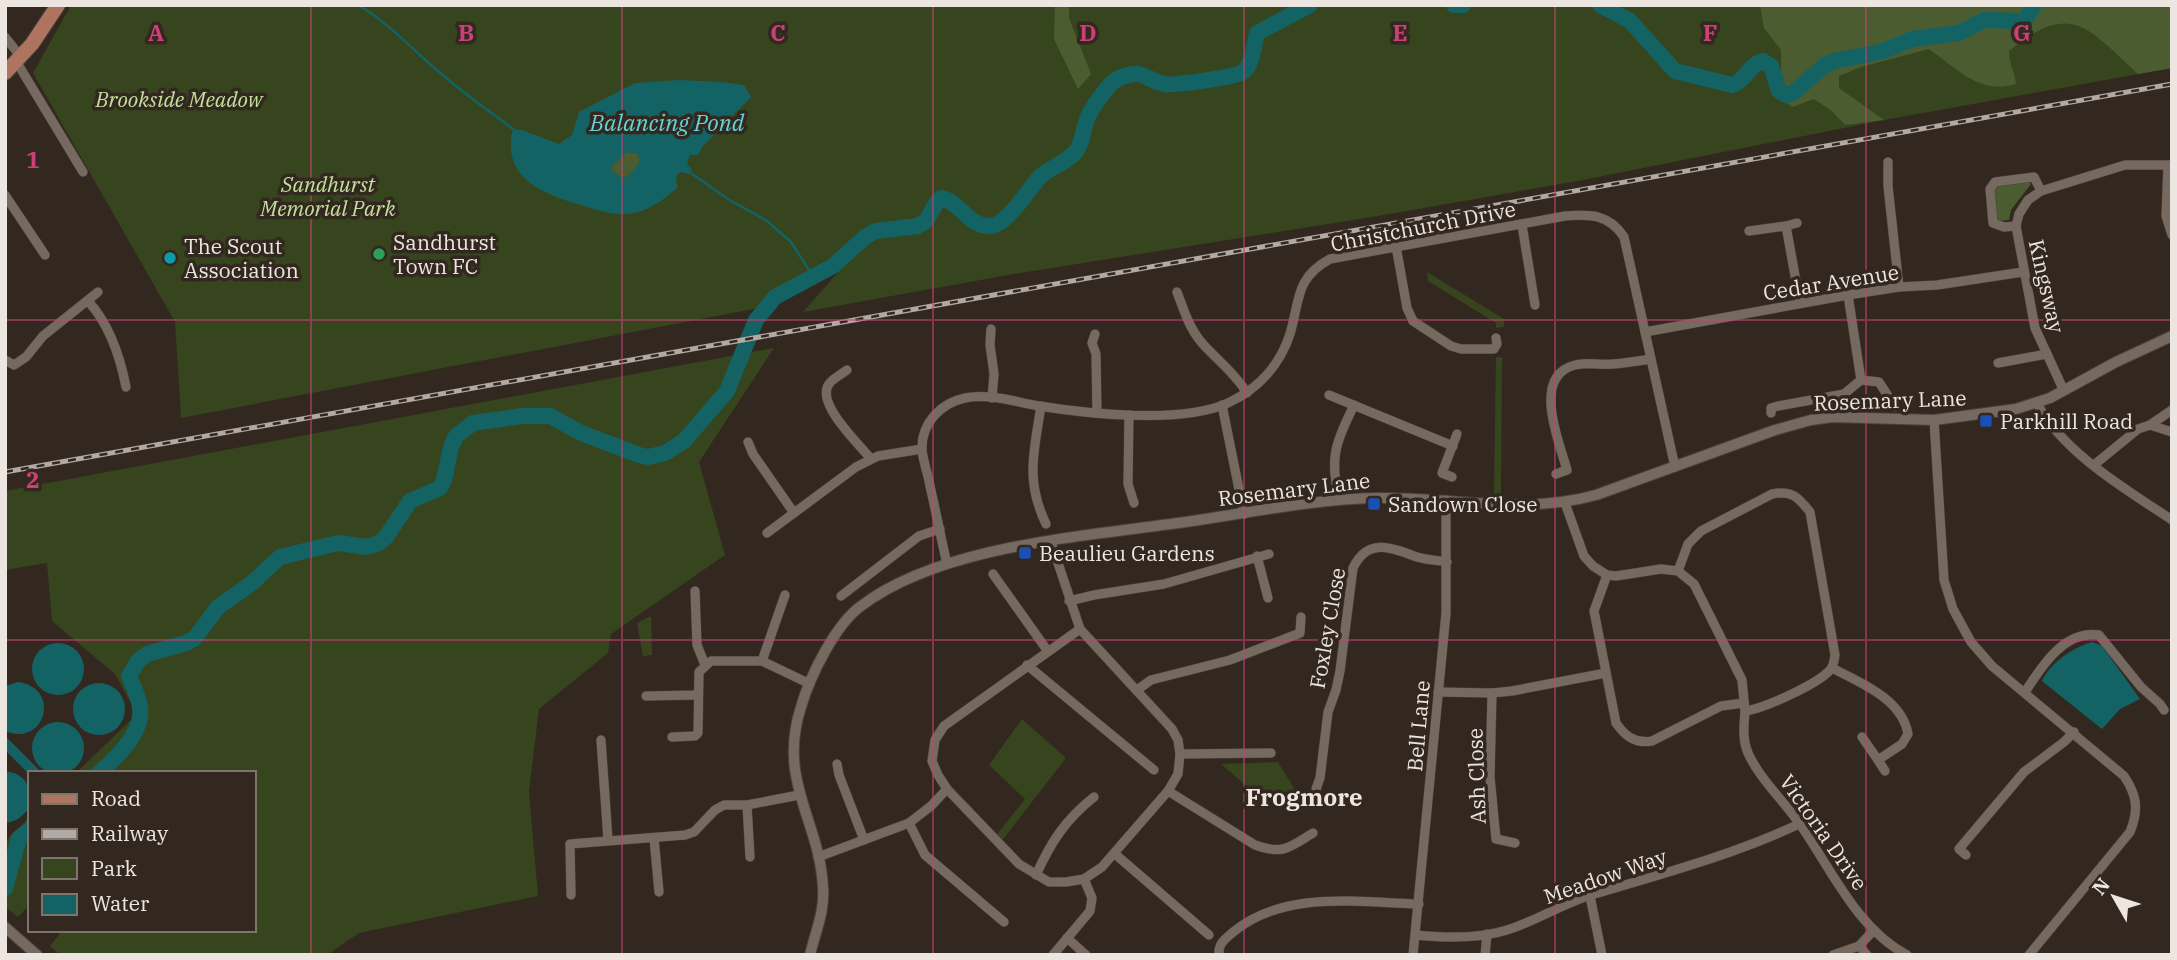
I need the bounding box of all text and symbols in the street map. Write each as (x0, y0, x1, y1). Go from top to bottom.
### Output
text: A (148, 17, 164, 47)
text: B (458, 17, 474, 47)
text: C (770, 17, 786, 47)
text: D (1079, 17, 1097, 47)
text: E (1392, 17, 1408, 47)
text: F (1703, 17, 1717, 47)
text: G (2013, 17, 2031, 47)
park label: Brookside Meadow (94, 85, 264, 113)
water label: Balancing Pond (589, 107, 745, 137)
text: 1 (26, 144, 40, 174)
park label: Sandhurst Memorial Park (259, 170, 397, 222)
street label: Christchurch Drive (1328, 194, 1518, 258)
place label: Sandhurst Town FC (393, 228, 496, 280)
place label: The Scout Association (184, 232, 299, 284)
street label: Kingsway (2023, 237, 2072, 336)
marker: Sandhurst Town FC (371, 246, 387, 262)
marker: The Scout Association (162, 250, 178, 266)
street label: Cedar Avenue (1761, 257, 1901, 307)
street label: Rosemary Lane (1813, 383, 1967, 417)
place label: Parkhill Road (2000, 407, 2133, 435)
marker: Parkhill Road (1978, 413, 1994, 429)
text: 2 (26, 464, 40, 494)
street label: Rosemary Lane (1216, 466, 1372, 512)
place label: Sandown Close (1388, 490, 1538, 518)
marker: Sandown Close (1366, 496, 1382, 512)
place label: Beaulieu Gardens (1039, 539, 1215, 567)
marker: Beaulieu Gardens (1017, 545, 1033, 561)
street label: Foxley Close (1303, 565, 1351, 691)
street label: Bell Lane (1400, 679, 1436, 773)
street label: Ash Close (1460, 728, 1492, 824)
street label: Victoria Drive (1774, 768, 1874, 896)
legend (28, 771, 256, 932)
district label: Frogmore (1245, 781, 1363, 813)
text: Road (91, 784, 141, 812)
text: Railway (91, 819, 169, 847)
street label: Meadow Way (1540, 842, 1671, 910)
text: Park (91, 854, 138, 882)
north arrow (2079, 862, 2149, 932)
text: N (2087, 873, 2115, 900)
text: Water (91, 889, 150, 917)

